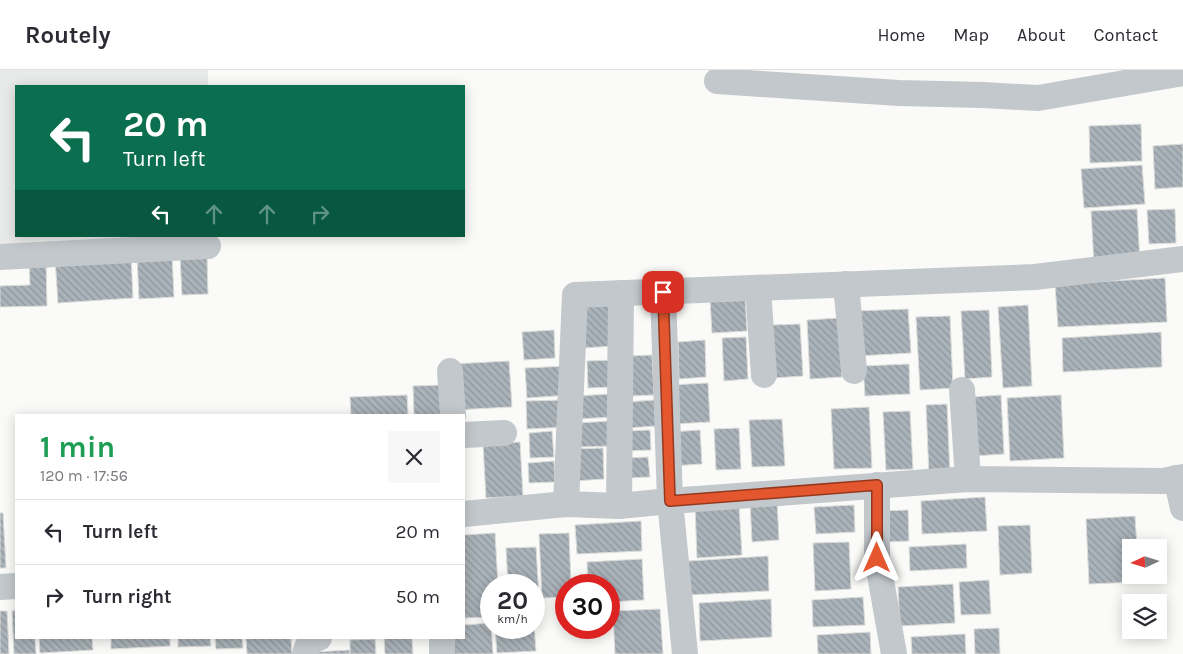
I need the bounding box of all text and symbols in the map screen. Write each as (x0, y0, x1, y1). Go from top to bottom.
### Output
text: Routely (25, 21, 111, 49)
text: Home (877, 24, 925, 46)
text: Map (953, 24, 989, 46)
text: About (1017, 24, 1066, 46)
text: Contact (1094, 24, 1158, 46)
text: 20 m (123, 104, 208, 145)
icon: left (40, 105, 105, 170)
text: Turn left (123, 146, 206, 172)
icon: left (147, 200, 175, 228)
icon: ahead (200, 200, 228, 228)
icon: ahead (253, 200, 281, 228)
icon: right (306, 200, 334, 228)
pin (642, 271, 684, 313)
icon: arrive (649, 278, 677, 306)
text: 1 min (40, 429, 115, 465)
button: close (388, 431, 440, 483)
text: 120 m · 17:56 (40, 466, 128, 485)
icon: left (40, 518, 68, 546)
text: Turn left (83, 521, 158, 543)
text: 20 m (395, 521, 440, 543)
position arrow (850, 531, 902, 583)
north arrow (1122, 539, 1168, 584)
map controls (1122, 539, 1167, 639)
speed limit sign: 30 (555, 574, 620, 639)
icon: right (40, 583, 68, 611)
text: Turn right (83, 586, 172, 608)
text: 50 m (396, 586, 440, 608)
text: 20 (497, 586, 528, 615)
button: layers (1122, 594, 1167, 639)
text: km/h (497, 612, 528, 626)

